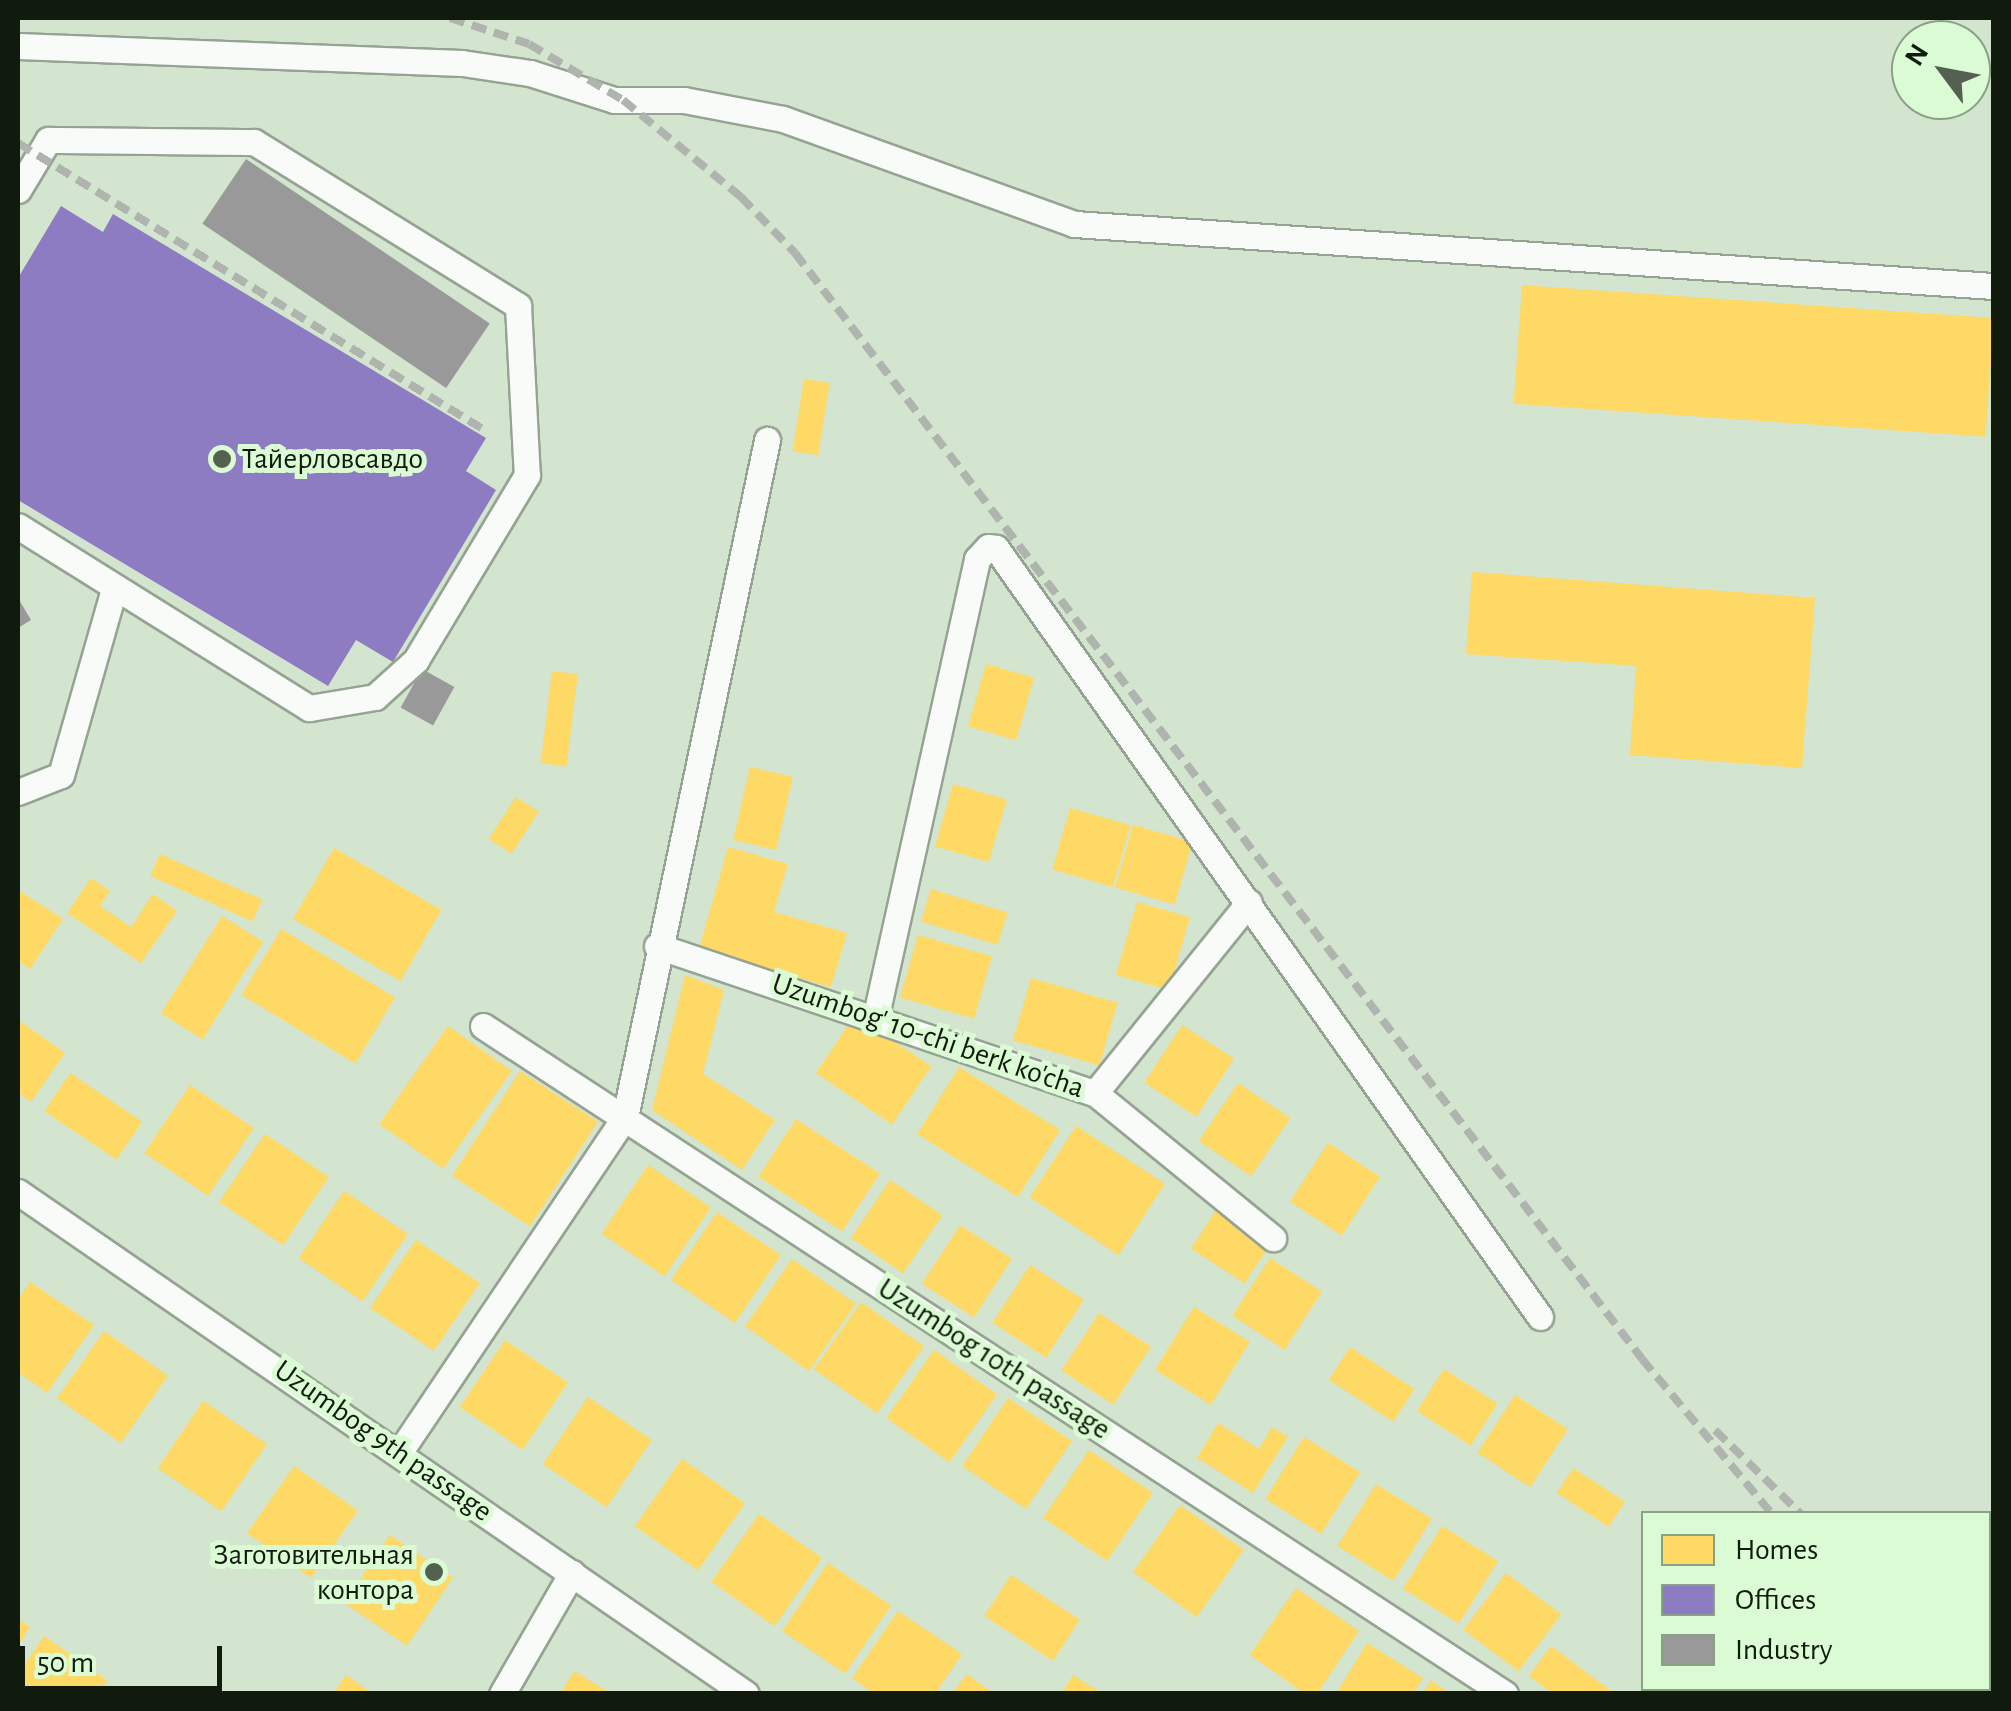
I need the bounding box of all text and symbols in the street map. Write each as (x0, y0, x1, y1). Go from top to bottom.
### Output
north arrow (1891, 20, 1991, 120)
text: N (1900, 39, 1934, 71)
place label: Тайерловсавдо (242, 441, 423, 477)
marker: Тайерловсавдо (211, 448, 233, 470)
street label: Uzumbog' 10-chi berk ko'cha (767, 966, 1089, 1106)
street label: Uzumbog 10th passage (871, 1270, 1117, 1448)
street label: Uzumbog 9th passage (267, 1352, 499, 1530)
legend (1641, 1511, 1991, 1691)
text: Homes (1735, 1535, 1818, 1565)
place label: Заготовительная контора (214, 1537, 414, 1608)
marker: Заготовительная контора (423, 1561, 445, 1583)
text: Offices (1735, 1585, 1816, 1615)
scale bar (25, 1626, 228, 1688)
text: Industry (1735, 1635, 1833, 1665)
text: 50 m (37, 1648, 94, 1678)

